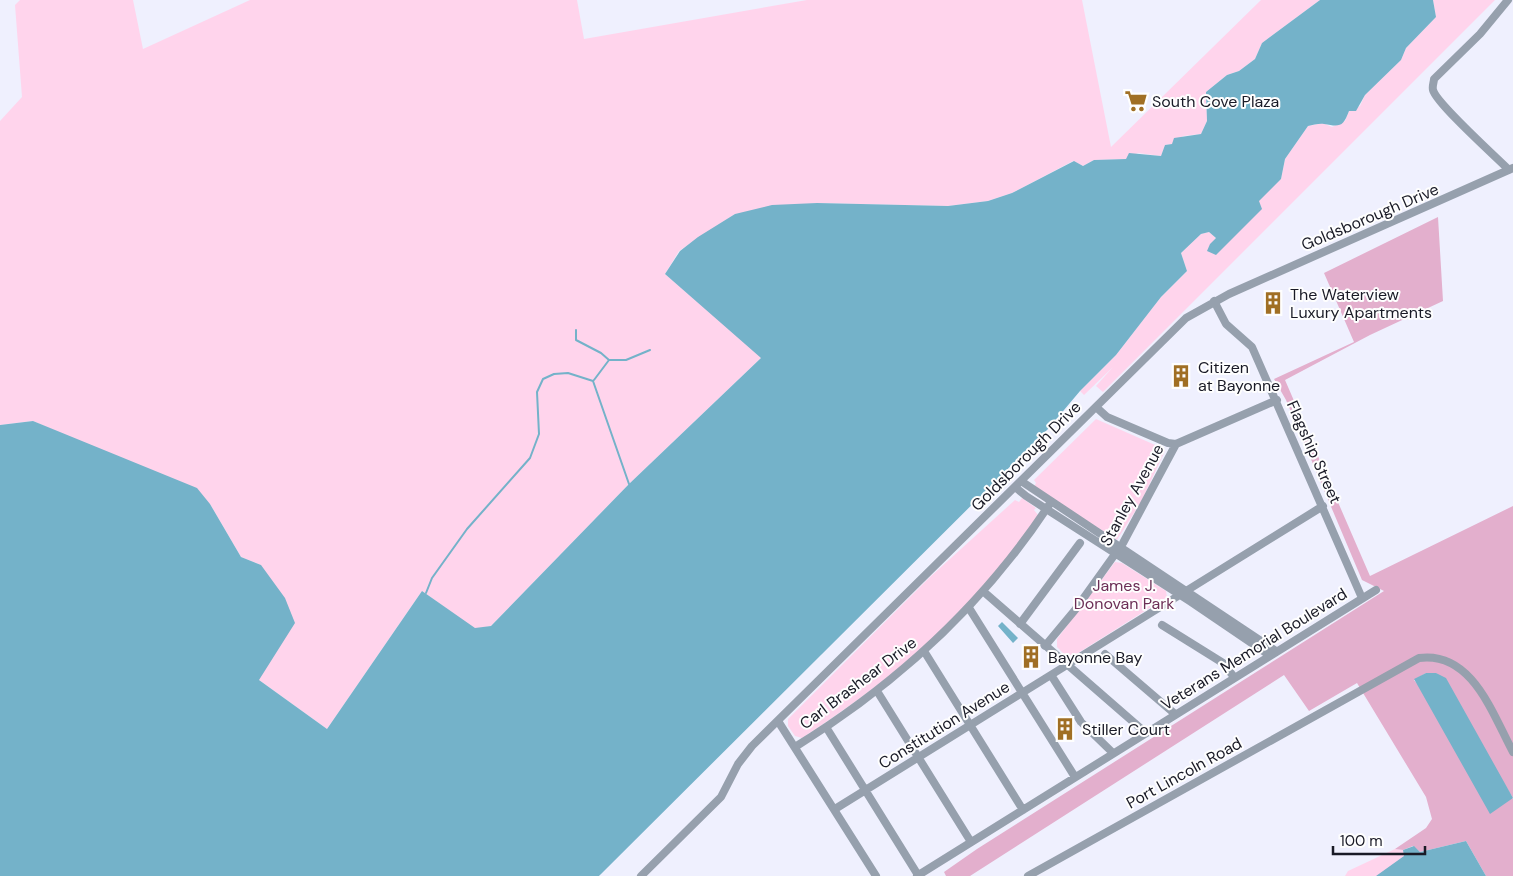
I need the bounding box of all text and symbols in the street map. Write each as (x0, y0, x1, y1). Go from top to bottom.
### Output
supermarket icon: South Cove Plaza (1123, 88, 1149, 114)
place label: South Cove Plaza (1152, 91, 1279, 112)
street label: Goldsborough Drive (1298, 179, 1442, 255)
place label: The Waterview Luxury Apartments (1290, 284, 1432, 323)
building icon: The Waterview Luxury Apartments (1260, 290, 1286, 316)
place label: Citizen at Bayonne (1198, 357, 1280, 396)
building icon: Citizen at Bayonne (1168, 363, 1194, 389)
street label: Goldsborough Drive (966, 396, 1086, 516)
street label: Flagship Street (1282, 397, 1346, 507)
street label: Stanley Avenue (1095, 440, 1169, 550)
park label: James J. Donovan Park (1074, 575, 1174, 614)
street label: Veterans Memorial Boulevard (1157, 583, 1351, 715)
street label: Carl Brashear Drive (795, 632, 921, 734)
building icon: Bayonne Bay (1018, 644, 1044, 670)
place label: Bayonne Bay (1048, 647, 1143, 668)
street label: Constitution Avenue (874, 676, 1014, 774)
building icon: Stiller Court (1052, 716, 1078, 742)
place label: Stiller Court (1082, 719, 1170, 740)
street label: Port Lincoln Road (1122, 733, 1246, 813)
scale bar (1333, 824, 1426, 856)
text: 100 m (1340, 831, 1383, 851)

